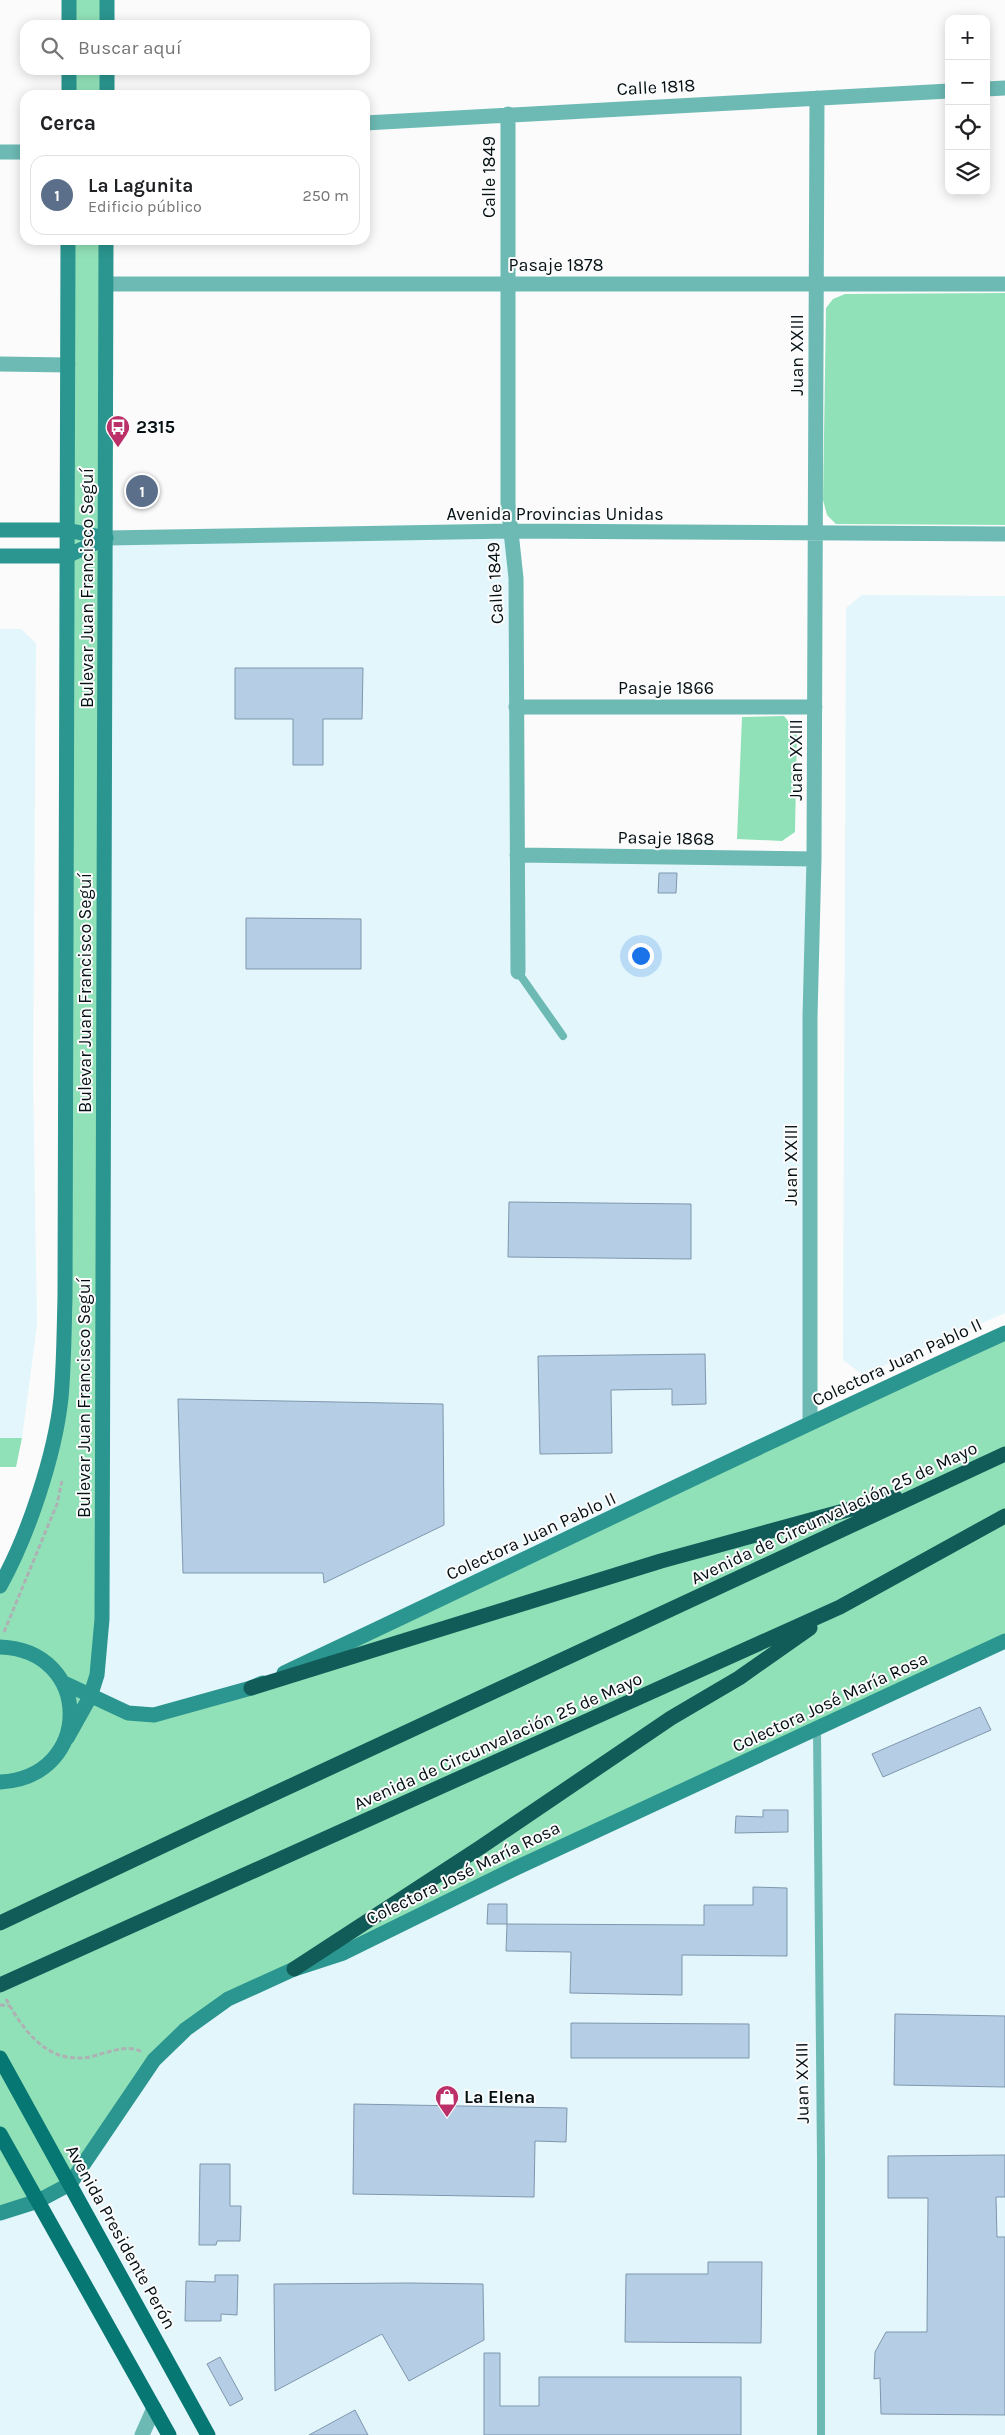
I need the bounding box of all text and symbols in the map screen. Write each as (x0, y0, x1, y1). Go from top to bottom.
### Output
map controls (945, 15, 990, 195)
button: + (945, 15, 990, 60)
search box (20, 20, 370, 75)
icon: search (38, 34, 66, 62)
text: Buscar aquí (78, 37, 182, 59)
button: − (945, 60, 990, 105)
street label: Calle 1818 (616, 74, 696, 100)
button: locate (945, 105, 990, 150)
text: Cerca (40, 111, 96, 135)
street label: Calle 1849 (478, 136, 500, 218)
button: layers (945, 150, 990, 195)
text: La Lagunita (88, 175, 193, 197)
text: 1 (54, 186, 60, 205)
text: 250 m (302, 186, 349, 205)
text: Edificio público (88, 197, 202, 216)
street label: Pasaje 1878 (509, 254, 603, 276)
street label: Juan XXIII (786, 314, 808, 396)
bus stop icon: 2315 (105, 414, 131, 448)
place label: 2315 (136, 416, 175, 438)
street label: Bulevar Juan Francisco Seguí (76, 467, 98, 708)
pin: 1 (126, 472, 158, 510)
street label: Avenida Provincias Unidas (446, 503, 664, 525)
street label: Calle 1849 (482, 541, 508, 625)
street label: Pasaje 1866 (618, 677, 714, 699)
street label: Juan XXIII (785, 719, 807, 801)
street label: Pasaje 1868 (617, 826, 715, 850)
street label: Bulevar Juan Francisco Seguí (74, 872, 96, 1113)
your location (628, 943, 654, 969)
street label: Juan XXIII (780, 1124, 802, 1206)
street label: Bulevar Juan Francisco Seguí (73, 1277, 95, 1518)
street label: Colectora Juan Pablo II (809, 1313, 985, 1411)
street label: Avenida de Circunvalación 25 de Mayo (687, 1437, 981, 1589)
street label: Colectora Juan Pablo II (443, 1487, 619, 1585)
street label: Colectora José María Rosa (729, 1647, 931, 1757)
street label: Avenida de Circunvalación 25 de Mayo (350, 1667, 646, 1815)
street label: Colectora José María Rosa (362, 1816, 564, 1930)
street label: Juan XXIII (790, 2042, 814, 2124)
shop icon: La Elena (434, 2084, 460, 2118)
place label: La Elena (464, 2086, 535, 2108)
street label: Avenida Presidente Perón (61, 2141, 181, 2333)

